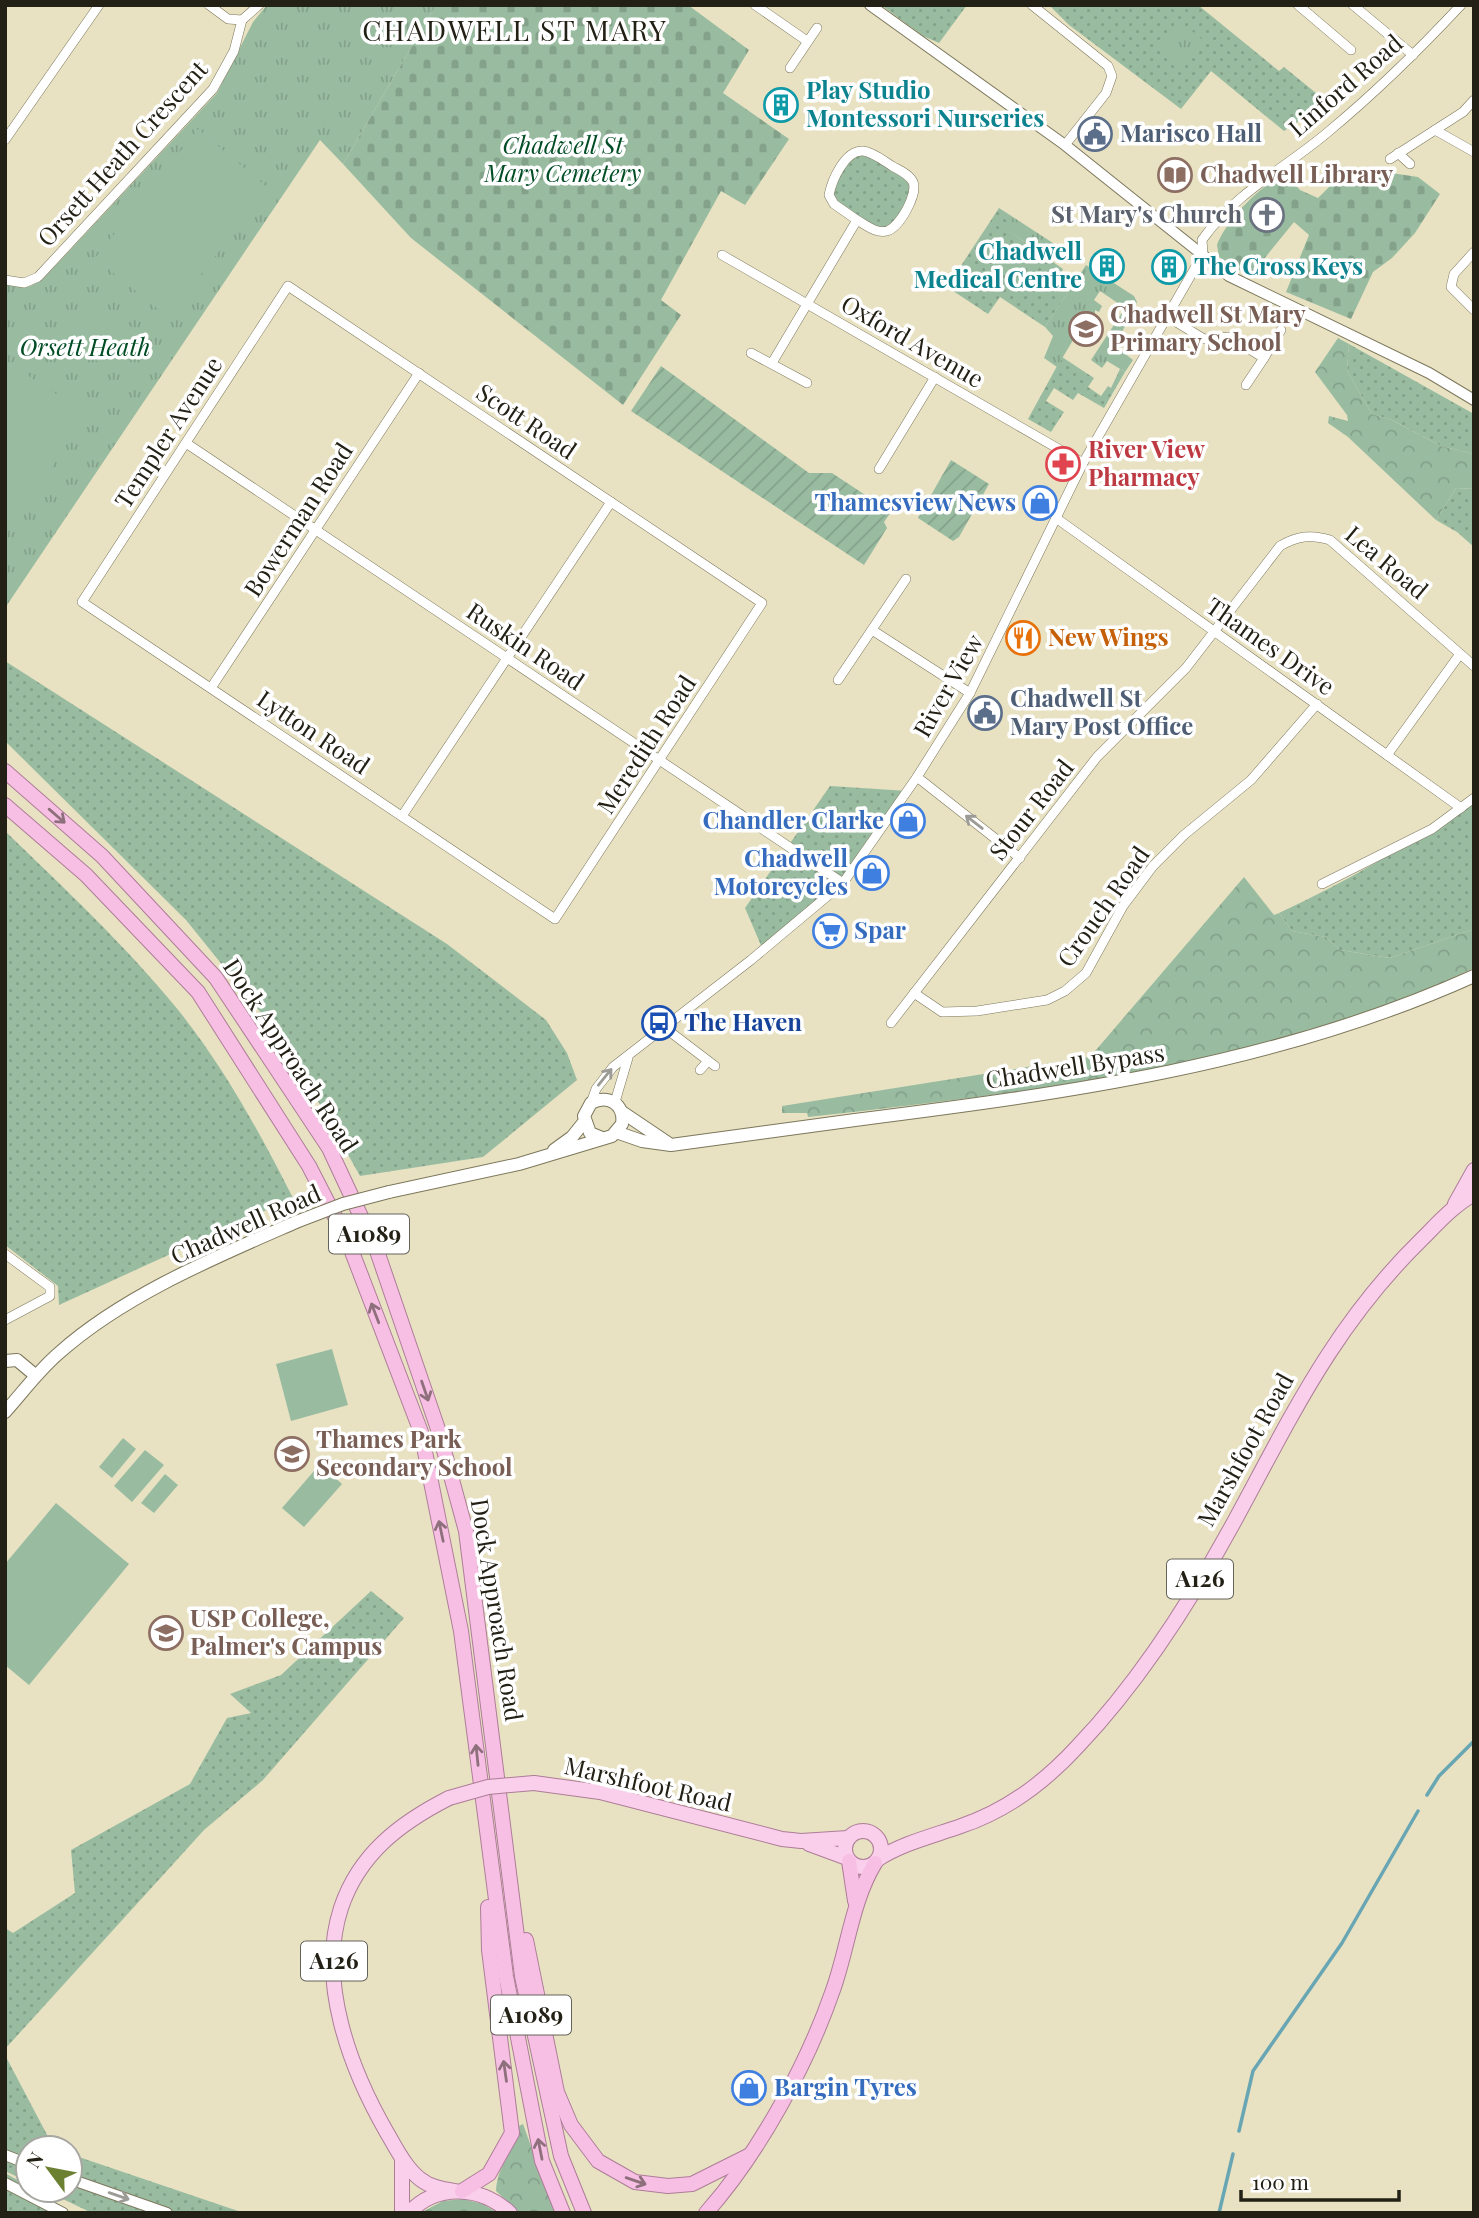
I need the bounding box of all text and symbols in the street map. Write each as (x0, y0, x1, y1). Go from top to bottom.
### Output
district label: CHADWELL ST MARY (362, 11, 668, 48)
street label: Linford Road (1281, 26, 1408, 143)
street label: Orsett Heath Crescent (29, 53, 214, 252)
place label: Play Studio Montessori Nurseries (806, 73, 1044, 133)
building icon: Play Studio Montessori Nurseries (762, 86, 800, 124)
public building icon: Marisco Hall (1076, 115, 1114, 153)
place label: Marisco Hall (1120, 116, 1263, 148)
park label: Chadwell St Mary Cemetery (484, 128, 641, 188)
library icon: Chadwell Library (1156, 156, 1194, 194)
place label: Chadwell Library (1200, 157, 1394, 189)
church icon: St Mary's Church (1248, 196, 1286, 234)
place label: St Mary's Church (1051, 197, 1242, 229)
place label: Chadwell Medical Centre (914, 234, 1083, 294)
building icon: Chadwell Medical Centre (1088, 247, 1126, 285)
building icon: The Cross Keys (1150, 248, 1188, 286)
place label: The Cross Keys (1194, 249, 1363, 281)
street label: Oxford Avenue (836, 287, 990, 394)
place label: Chadwell St Mary Primary School (1110, 297, 1306, 357)
school or university icon: Chadwell St Mary Primary School (1067, 310, 1105, 348)
park label: Orsett Heath (20, 330, 150, 362)
street label: Templer Avenue (106, 350, 228, 514)
street label: Scott Road (471, 375, 583, 466)
place label: River View Pharmacy (1088, 432, 1205, 492)
street label: Bowerman Road (236, 436, 359, 602)
pharmacy icon: River View Pharmacy (1044, 445, 1082, 483)
shop icon: Thamesview News (1021, 484, 1059, 522)
place label: Thamesview News (814, 485, 1016, 517)
street label: Lea Road (1339, 518, 1435, 605)
street label: Thames Drive (1201, 589, 1342, 701)
street label: Ruskin Road (461, 594, 591, 696)
restaurant icon: New Wings (1004, 619, 1042, 657)
place label: New Wings (1048, 620, 1168, 652)
street label: River View (905, 627, 990, 742)
street label: Meredith Road (589, 668, 702, 819)
place label: Chadwell St Mary Post Office (1010, 681, 1193, 741)
street label: Lytton Road (252, 682, 377, 781)
public building icon: Chadwell St Mary Post Office (966, 694, 1004, 732)
street label: Stour Road (981, 752, 1080, 866)
shop icon: Chandler Clarke (889, 802, 927, 840)
place label: Chandler Clarke (703, 803, 884, 835)
one-way arrow (47, 808, 65, 824)
one-way arrow (966, 814, 984, 829)
street label: Crouch Road (1049, 839, 1156, 972)
place label: Chadwell Motorcycles (714, 841, 849, 901)
shop icon: Chadwell Motorcycles (853, 854, 891, 892)
supermarket icon: Spar (811, 912, 849, 950)
place label: Spar (854, 913, 907, 945)
street label: Dock Approach Road (217, 952, 366, 1158)
bus stop icon: The Haven (640, 1004, 678, 1042)
place label: The Haven (684, 1005, 802, 1037)
street label: Chadwell Bypass (983, 1035, 1166, 1095)
one-way arrow (598, 1068, 613, 1086)
street label: Chadwell Road (165, 1176, 325, 1271)
road number: A1089 (329, 1214, 409, 1254)
one-way arrow (368, 1303, 381, 1325)
street label: Marshfoot Road (1189, 1367, 1300, 1531)
one-way arrow (420, 1379, 432, 1401)
place label: Thames Park Secondary School (316, 1422, 513, 1482)
school or university icon: Thames Park Secondary School (273, 1435, 311, 1473)
street label: Dock Approach Road (465, 1496, 531, 1723)
one-way arrow (433, 1520, 447, 1543)
road number: A126 (1167, 1560, 1233, 1598)
place label: USP College, Palmer's Campus (190, 1601, 382, 1661)
school or university icon: USP College, Palmer's Campus (147, 1614, 185, 1652)
one-way arrow (470, 1744, 483, 1767)
street label: Marshfoot Road (562, 1748, 735, 1818)
road number: A126 (301, 1942, 367, 1980)
road number: A1089 (491, 1996, 571, 2034)
one-way arrow (499, 2060, 512, 2083)
shop icon: Bargin Tyres (730, 2069, 768, 2107)
place label: Bargin Tyres (774, 2070, 917, 2102)
north arrow (14, 2134, 84, 2204)
one-way arrow (532, 2138, 546, 2161)
text: N (19, 2147, 49, 2172)
scale bar (1241, 2158, 1398, 2202)
text: 100 m (1252, 2167, 1309, 2195)
one-way arrow (625, 2176, 647, 2189)
one-way arrow (107, 2191, 129, 2203)

